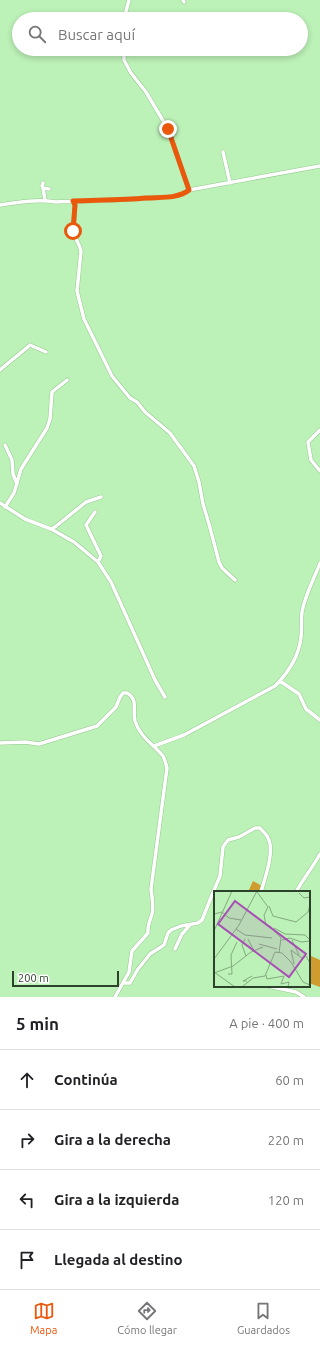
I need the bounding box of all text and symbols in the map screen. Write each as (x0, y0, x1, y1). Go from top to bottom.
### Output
search box (12, 12, 308, 56)
icon: search (26, 23, 48, 45)
text: Buscar aquí (58, 26, 135, 43)
route end (159, 120, 177, 138)
route start (64, 222, 82, 240)
inset map (214, 891, 310, 987)
scale bar (12, 969, 119, 988)
text: 200 m (18, 972, 49, 984)
text: 5 min (16, 1014, 59, 1033)
text: A pie · 400 m (229, 1016, 304, 1030)
icon: ahead (16, 1069, 38, 1091)
text: Continúa (54, 1071, 118, 1088)
text: 60 m (275, 1073, 304, 1087)
icon: right (16, 1129, 38, 1151)
text: Gira a la derecha (54, 1131, 171, 1148)
text: 220 m (268, 1133, 304, 1147)
icon: left (16, 1189, 38, 1211)
text: Gira a la izquierda (54, 1191, 180, 1208)
text: 120 m (268, 1193, 304, 1207)
icon: arrive (16, 1249, 38, 1271)
text: Llegada al destino (54, 1251, 183, 1268)
tab: Mapa (30, 1300, 57, 1336)
tab: Cómo llegar (117, 1300, 177, 1336)
tab: Guardados (237, 1300, 290, 1336)

